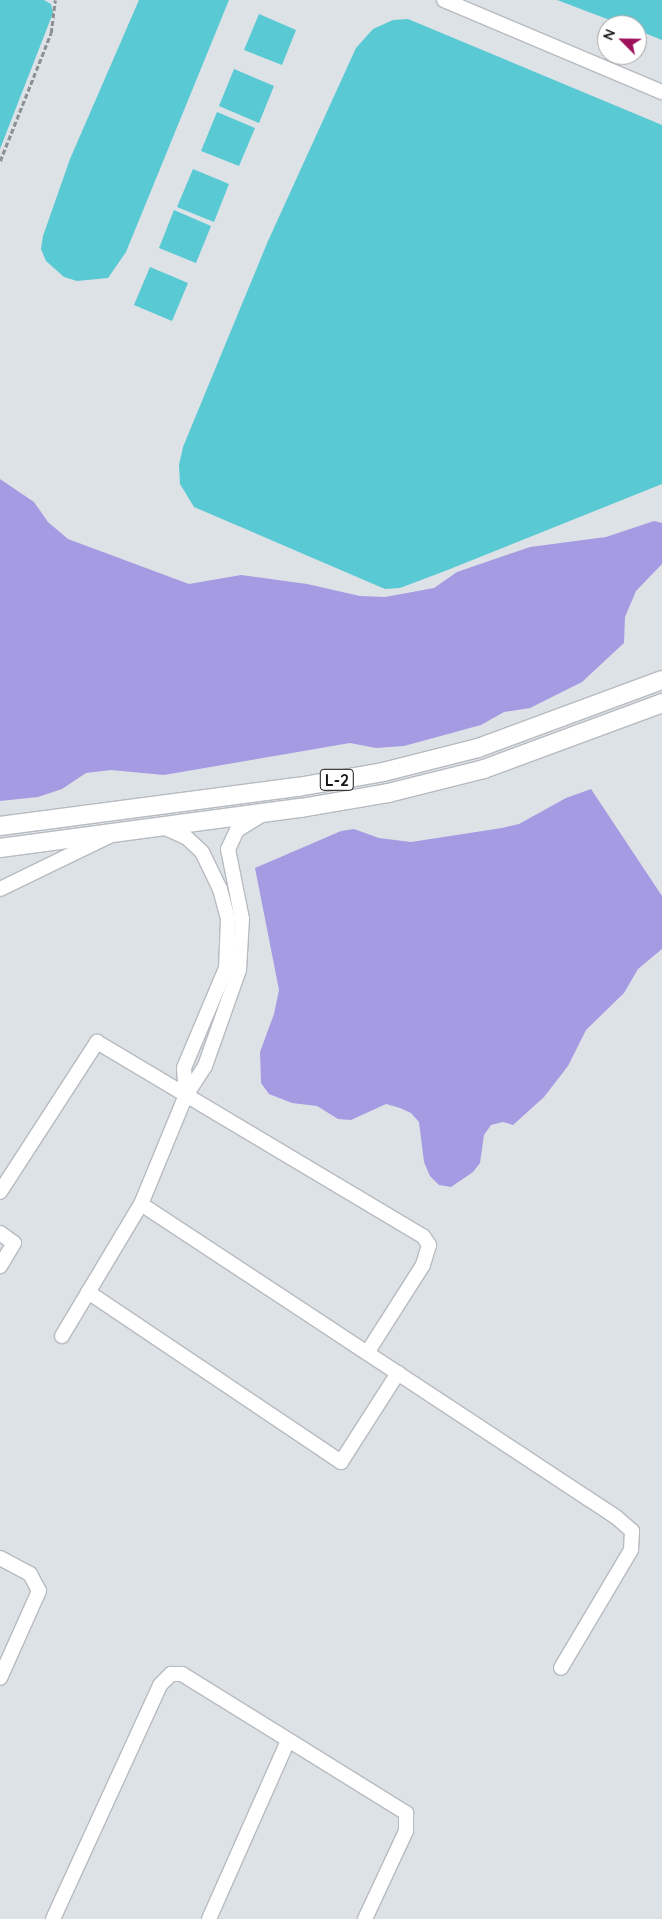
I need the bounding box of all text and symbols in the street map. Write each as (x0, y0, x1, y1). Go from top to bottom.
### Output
north arrow (597, 15, 647, 65)
text: N (599, 26, 619, 43)
road number: L-2 (320, 766, 354, 794)

